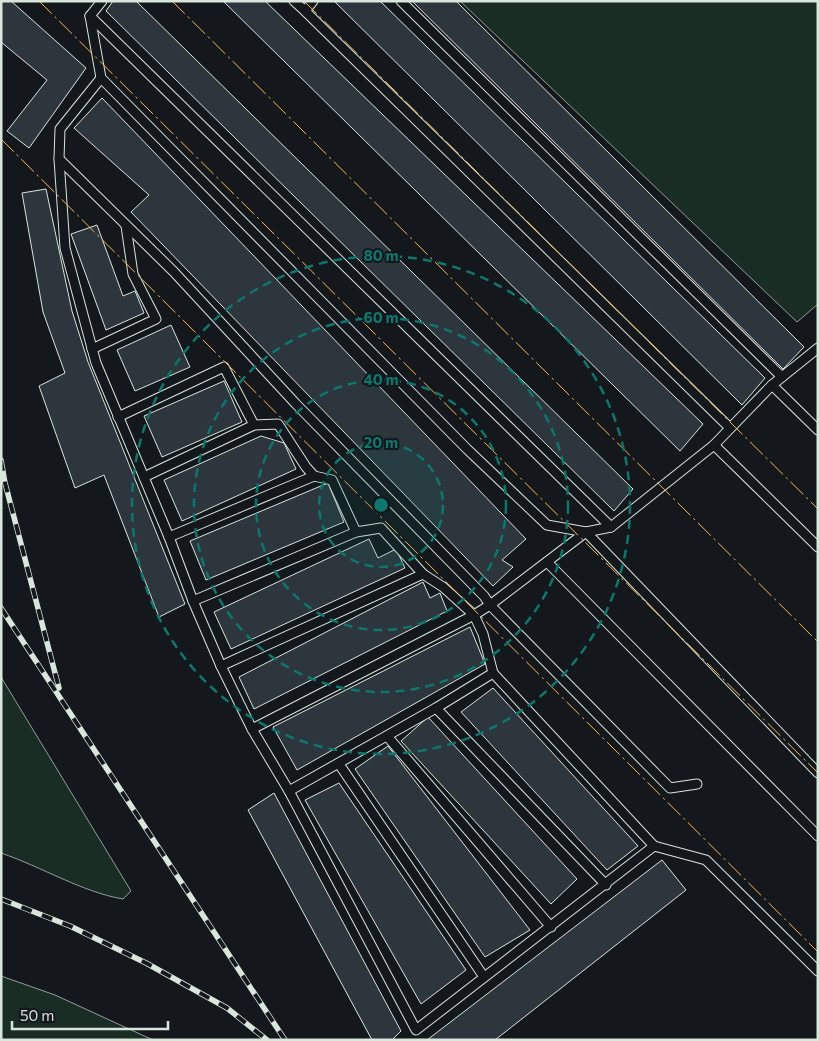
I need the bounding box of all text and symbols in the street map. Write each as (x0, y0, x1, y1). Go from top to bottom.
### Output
text: 80 m (363, 246, 399, 264)
text: 60 m (363, 308, 399, 326)
text: 40 m (363, 370, 399, 388)
text: 20 m (364, 433, 398, 451)
centre of rings (372, 496, 390, 514)
scale bar (12, 998, 169, 1030)
text: 50 m (20, 1006, 54, 1024)

